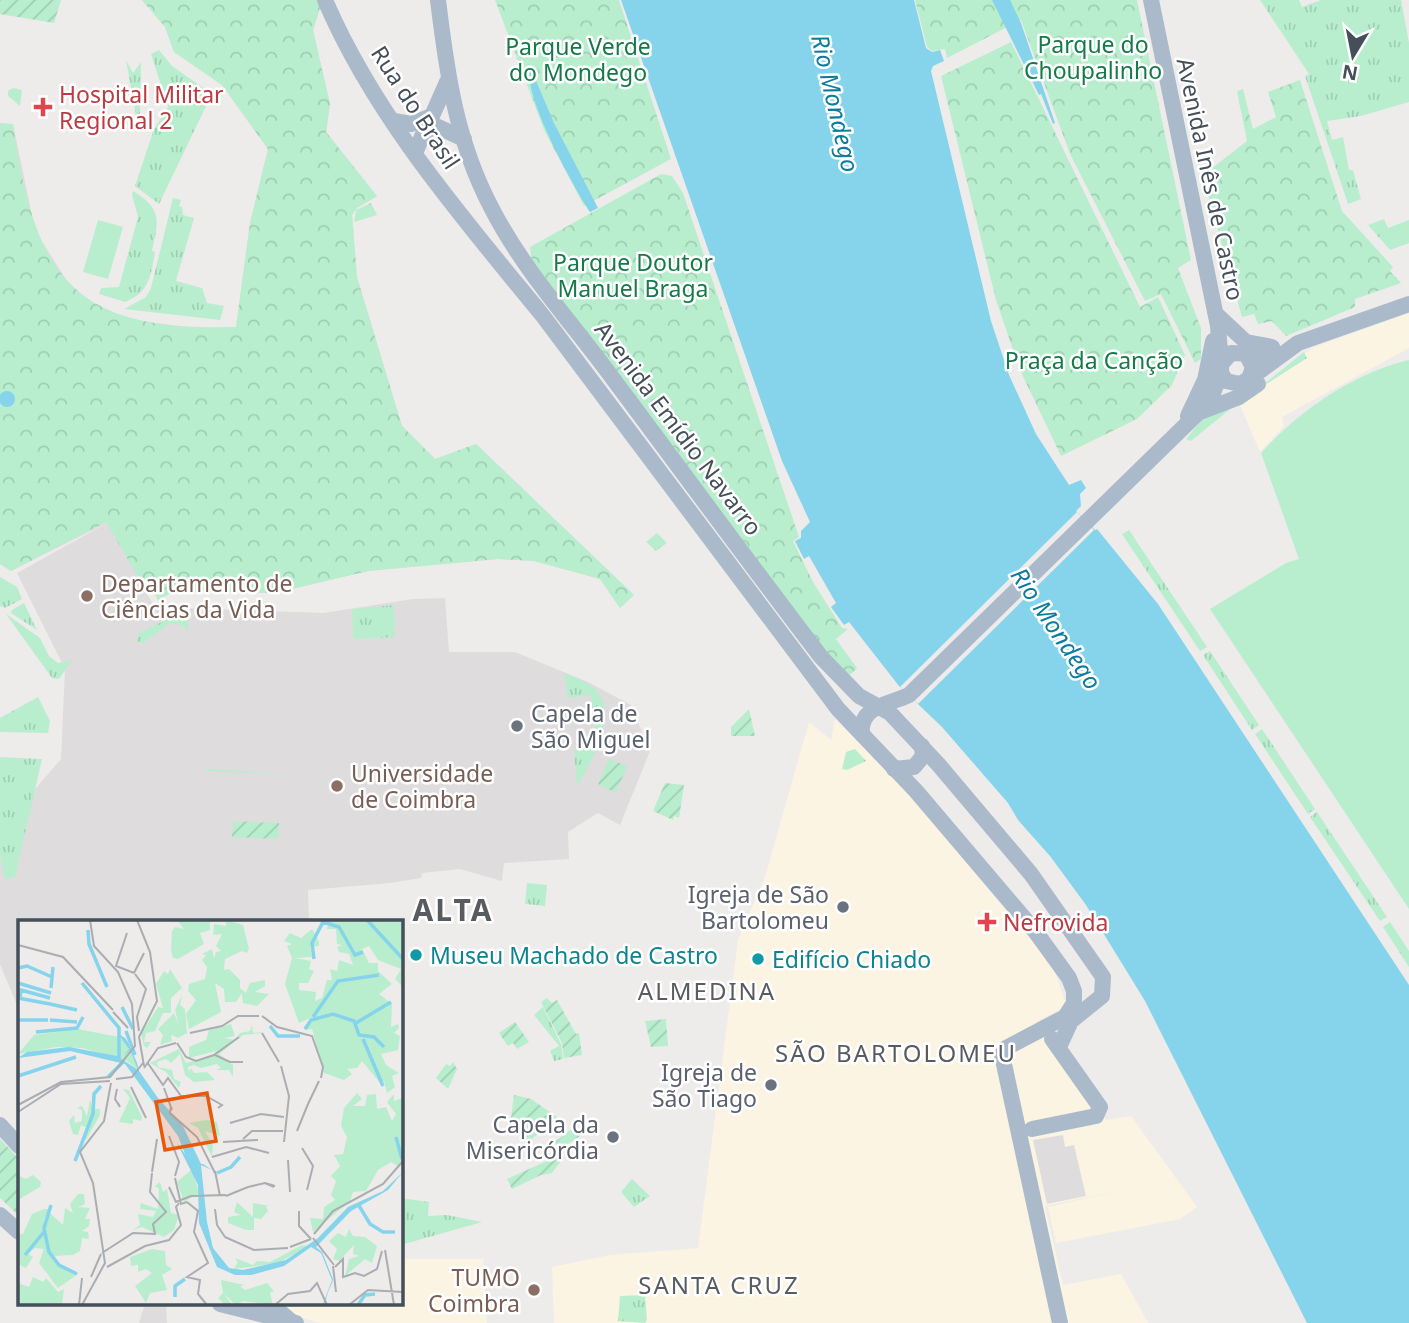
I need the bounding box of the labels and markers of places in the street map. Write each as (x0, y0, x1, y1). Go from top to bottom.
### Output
place label: Hospital Militar Regional 2 (59, 78, 224, 136)
marker: Hospital Militar Regional 2 (33, 97, 53, 117)
place label: Departamento de Ciências da Vida (101, 567, 293, 625)
marker: Departamento de Ciências da Vida (79, 588, 95, 604)
place label: Capela de São Miguel (531, 697, 651, 755)
marker: Capela de São Miguel (509, 718, 525, 734)
place label: Universidade de Coimbra (351, 757, 493, 815)
marker: Universidade de Coimbra (329, 778, 345, 794)
place label: Igreja de São Bartolomeu (688, 878, 829, 936)
marker: Igreja de São Bartolomeu (835, 899, 851, 915)
place label: Nefrovida (1003, 906, 1109, 938)
marker: Nefrovida (977, 912, 997, 932)
place label: Museu Machado de Castro (430, 939, 718, 971)
place label: Edifício Chiado (772, 943, 931, 975)
marker: Museu Machado de Castro (408, 947, 424, 963)
marker: Edifício Chiado (750, 951, 766, 967)
place label: Igreja de São Tiago (652, 1056, 757, 1114)
marker: Igreja de São Tiago (763, 1077, 779, 1093)
place label: Capela da Misericórdia (466, 1108, 599, 1166)
marker: Capela da Misericórdia (605, 1129, 621, 1145)
place label: TUMO Coimbra (428, 1261, 520, 1319)
marker: TUMO Coimbra (526, 1282, 542, 1298)

